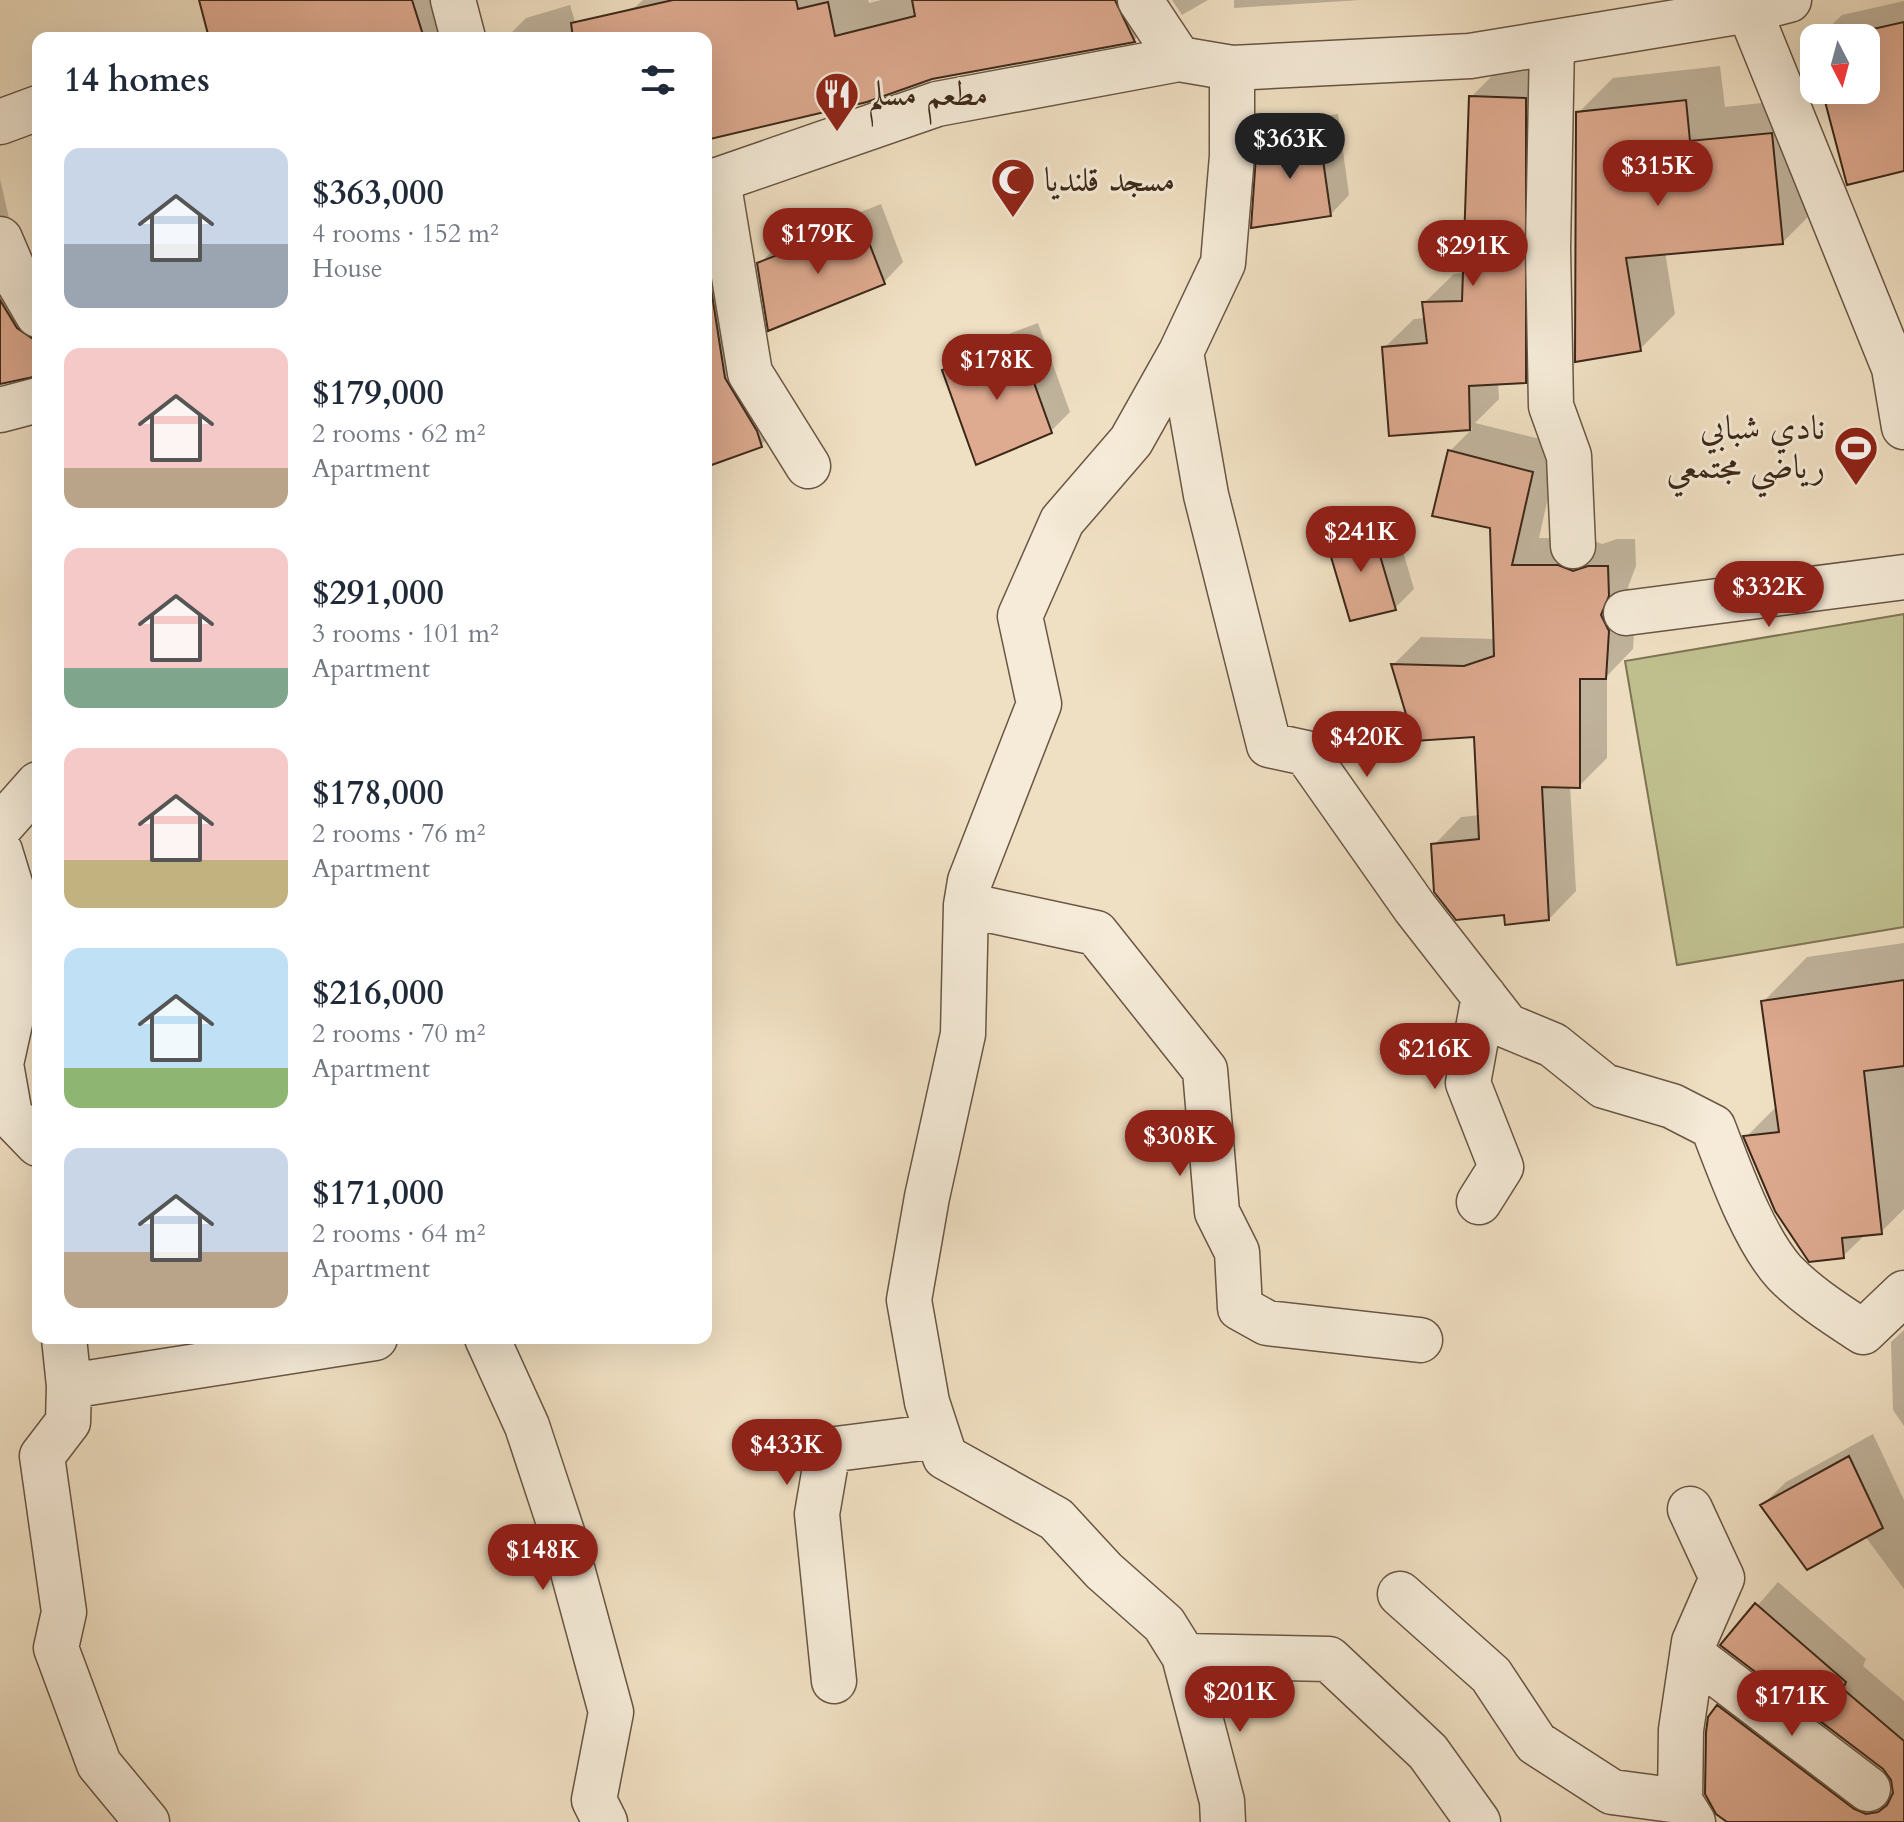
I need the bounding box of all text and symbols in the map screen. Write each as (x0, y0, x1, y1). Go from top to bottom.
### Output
north arrow (1800, 24, 1880, 104)
map controls (1800, 24, 1880, 104)
text: 14 homes (64, 57, 210, 103)
icon: filters (636, 58, 680, 102)
restaurant icon: مطعم مسلم (813, 70, 861, 133)
place label: مطعم مسلم (868, 71, 988, 128)
pin: $363K (1234, 113, 1346, 181)
text: $363K (1253, 121, 1327, 156)
pin: $315K (1602, 140, 1714, 208)
text: $315K (1621, 148, 1695, 183)
mosque icon: مسجد قلنديا (989, 156, 1037, 219)
place label: مسجد قلنديا (1044, 157, 1175, 203)
text: $363,000 (312, 170, 444, 216)
icon: home (128, 180, 224, 276)
pin: $179K (762, 208, 874, 276)
text: 4 rooms · 152 m² (312, 216, 499, 251)
text: $179K (781, 216, 855, 251)
pin: $291K (1417, 220, 1529, 288)
text: $291K (1436, 228, 1510, 263)
text: House (312, 251, 383, 286)
pin: $178K (941, 334, 1053, 402)
text: $178K (960, 342, 1034, 377)
text: $179,000 (312, 370, 444, 416)
icon: home (128, 380, 224, 476)
place label: نادي شبابي رياضي مجتمعي (1666, 405, 1825, 498)
text: 2 rooms · 62 m² (312, 416, 485, 451)
sports icon: نادي شبابي رياضي مجتمعي (1832, 424, 1880, 487)
text: Apartment (312, 451, 430, 486)
pin: $241K (1305, 506, 1417, 574)
text: $241K (1324, 514, 1398, 549)
pin: $332K (1713, 561, 1825, 629)
text: $332K (1732, 569, 1806, 604)
text: $291,000 (312, 570, 444, 616)
icon: home (128, 580, 224, 676)
text: 3 rooms · 101 m² (312, 616, 499, 651)
text: Apartment (312, 651, 430, 686)
pin: $420K (1311, 711, 1423, 779)
text: $420K (1330, 719, 1404, 754)
text: $178,000 (312, 770, 444, 816)
icon: home (128, 780, 224, 876)
text: 2 rooms · 76 m² (312, 816, 485, 851)
text: Apartment (312, 851, 430, 886)
text: $216,000 (312, 970, 444, 1016)
icon: home (128, 980, 224, 1076)
text: 2 rooms · 70 m² (312, 1016, 485, 1051)
pin: $216K (1379, 1023, 1491, 1091)
text: $216K (1398, 1031, 1472, 1066)
text: Apartment (312, 1051, 430, 1086)
pin: $308K (1124, 1110, 1236, 1178)
text: $308K (1143, 1118, 1217, 1153)
text: $171,000 (312, 1170, 444, 1216)
icon: home (128, 1180, 224, 1276)
text: 2 rooms · 64 m² (312, 1216, 485, 1251)
text: Apartment (312, 1251, 430, 1286)
pin: $433K (731, 1419, 843, 1487)
text: $433K (750, 1427, 824, 1462)
pin: $148K (487, 1524, 599, 1592)
text: $148K (506, 1532, 580, 1567)
pin: $201K (1184, 1666, 1296, 1734)
pin: $171K (1736, 1670, 1848, 1738)
text: $201K (1203, 1674, 1277, 1709)
text: $171K (1755, 1678, 1829, 1713)

